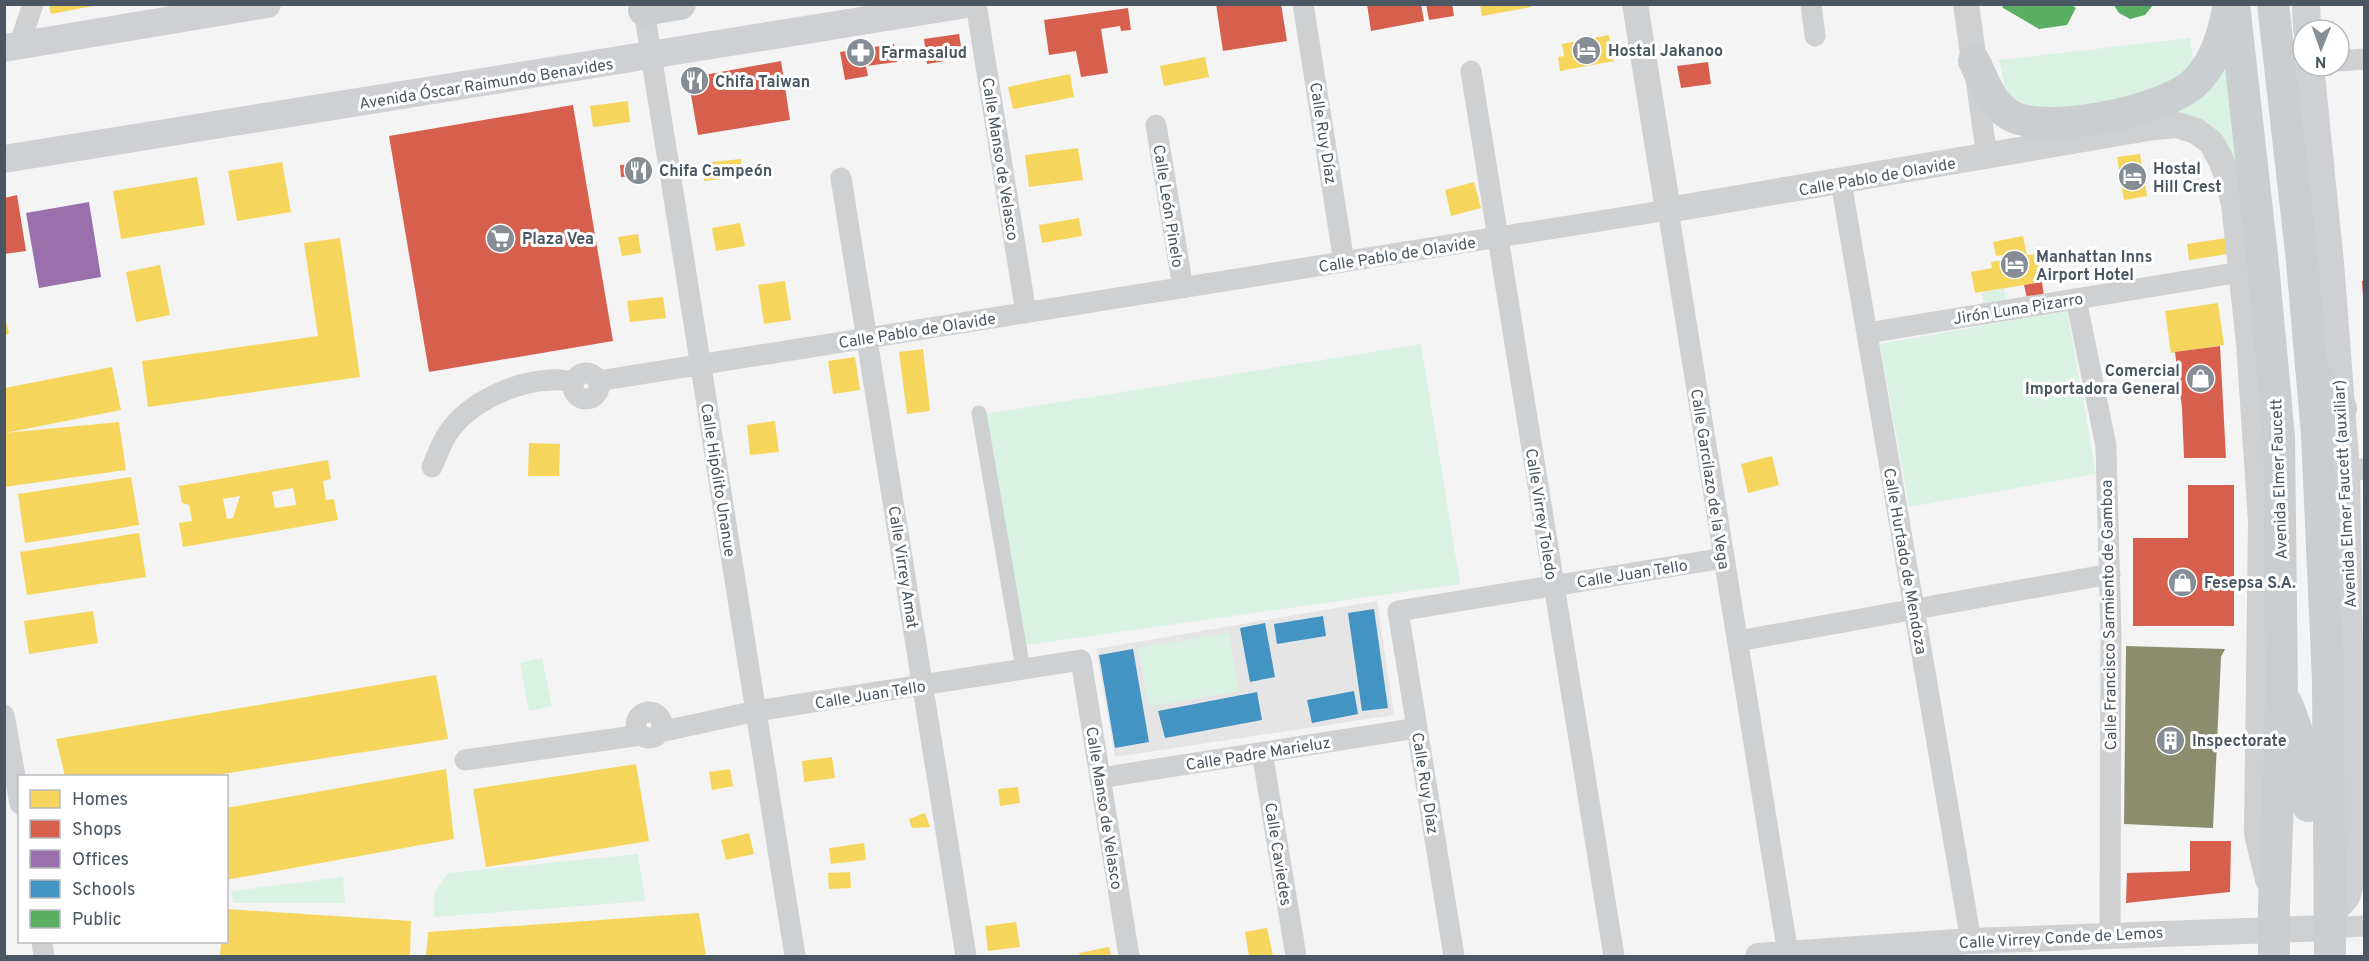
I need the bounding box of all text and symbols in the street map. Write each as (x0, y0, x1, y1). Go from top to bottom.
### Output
north arrow (2291, 18, 2351, 78)
hotel icon: Hostal Jakanoo (1571, 34, 1603, 66)
pharmacy icon: Farmasalud (844, 36, 876, 68)
place label: Hostal Jakanoo (1608, 42, 1723, 62)
place label: Farmasalud (881, 44, 967, 64)
text: N (2315, 51, 2327, 71)
street label: Avenida Óscar Raimundo Benavides (358, 53, 615, 115)
restaurant icon: Chifa Taiwan (678, 65, 710, 97)
place label: Chifa Taiwan (715, 73, 810, 93)
street label: Calle Manso de Velasco (976, 76, 1022, 242)
street label: Calle Ruy Díaz (1304, 81, 1340, 186)
street label: Calle León Pinelo (1147, 143, 1187, 269)
restaurant icon: Chifa Campeón (622, 154, 654, 186)
street label: Calle Pablo de Olavide (1797, 154, 1957, 202)
place label: Hostal Hill Crest (2153, 160, 2222, 198)
hotel icon: Hostal Hill Crest (2116, 161, 2148, 193)
place label: Chifa Campeón (659, 162, 772, 182)
supermarket icon: Plaza Vea (485, 222, 517, 254)
place label: Plaza Vea (522, 230, 594, 250)
street label: Calle Pablo de Olavide (1317, 234, 1477, 278)
place label: Manhattan Inns Airport Hotel (2036, 248, 2152, 286)
hotel icon: Manhattan Inns Airport Hotel (1999, 249, 2031, 281)
street label: Jirón Luna Pizarro (1952, 290, 2085, 330)
street label: Calle Pablo de Olavide (837, 310, 997, 354)
place label: Comercial Importadora General (2025, 362, 2180, 400)
shop icon: Comercial Importadora General (2185, 363, 2217, 395)
street label: Avenida Elmer Faucett (auxiliar) (2330, 379, 2362, 609)
street label: Calle Garcilazo de la Vega (1685, 388, 1733, 571)
street label: Avenida Elmer Faucett (2267, 398, 2293, 560)
street label: Calle Hipólito Unanue (695, 402, 739, 558)
street label: Calle Virrey Toledo (1520, 447, 1560, 582)
street label: Calle Hurtado de Mendoza (1878, 467, 1930, 656)
street label: Calle Francisco Sarmiento de Gamboa (2098, 479, 2122, 750)
street label: Calle Virrey Amat (882, 505, 922, 630)
street label: Calle Juan Tello (1575, 556, 1689, 594)
shop icon: Fesepsa S.A. (2167, 566, 2199, 598)
place label: Fesepsa S.A. (2204, 574, 2296, 594)
street label: Calle Juan Tello (813, 677, 927, 715)
building icon: Inspectorate (2155, 724, 2187, 756)
street label: Calle Manso de Velasco (1080, 725, 1126, 891)
street label: Calle Ruy Díaz (1406, 731, 1442, 836)
place label: Inspectorate (2192, 732, 2287, 752)
street label: Calle Padre Marieluz (1185, 734, 1332, 776)
legend (18, 775, 228, 943)
text: Homes (72, 789, 128, 812)
street label: Calle Caviedes (1259, 801, 1295, 907)
text: Shops (72, 819, 122, 842)
text: Offices (72, 849, 129, 872)
text: Schools (72, 879, 135, 902)
text: Public (72, 909, 122, 932)
street label: Calle Virrey Conde de Lemos (1958, 924, 2164, 954)

